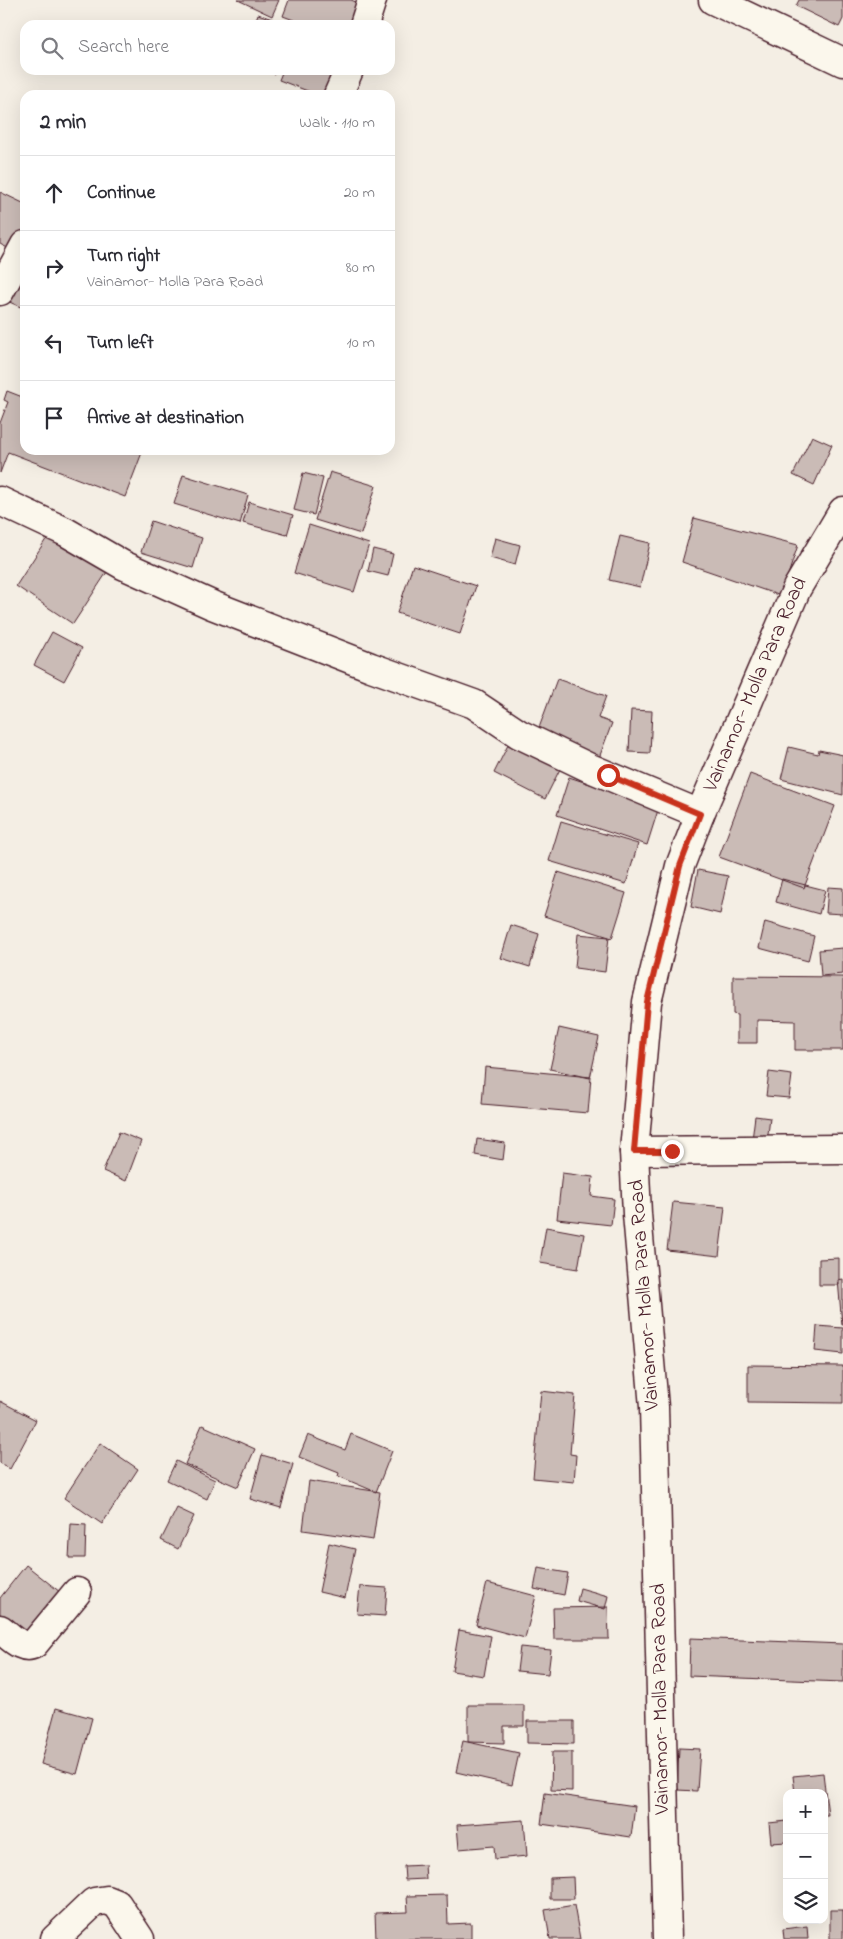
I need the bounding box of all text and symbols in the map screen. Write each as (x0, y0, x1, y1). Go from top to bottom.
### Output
search box (20, 20, 395, 75)
icon: search (38, 34, 66, 62)
text: Search here (78, 34, 169, 61)
text: 2 min (40, 108, 86, 138)
text: Walk · 110 m (299, 111, 375, 135)
icon: ahead (40, 179, 68, 207)
text: Continue (87, 180, 155, 207)
text: 20 m (344, 181, 375, 205)
text: Turn right (87, 243, 160, 270)
icon: right (40, 254, 68, 282)
text: 80 m (346, 256, 375, 280)
text: Vainamor- Molla Para Road (87, 270, 263, 294)
icon: left (40, 329, 68, 357)
text: Turn left (87, 330, 154, 357)
text: 10 m (347, 331, 375, 355)
icon: arrive (40, 404, 68, 432)
text: Arrive at destination (87, 405, 244, 432)
street label: Vainamor- Molla Para Road (696, 571, 815, 798)
route start (597, 764, 620, 787)
route end (661, 1140, 684, 1163)
street label: Vainamor- Molla Para Road (622, 1178, 668, 1412)
street label: Vainamor- Molla Para Road (644, 1583, 678, 1816)
map controls (783, 1789, 828, 1924)
button: + (783, 1789, 828, 1834)
button: − (783, 1834, 828, 1879)
button: layers (783, 1879, 828, 1924)

